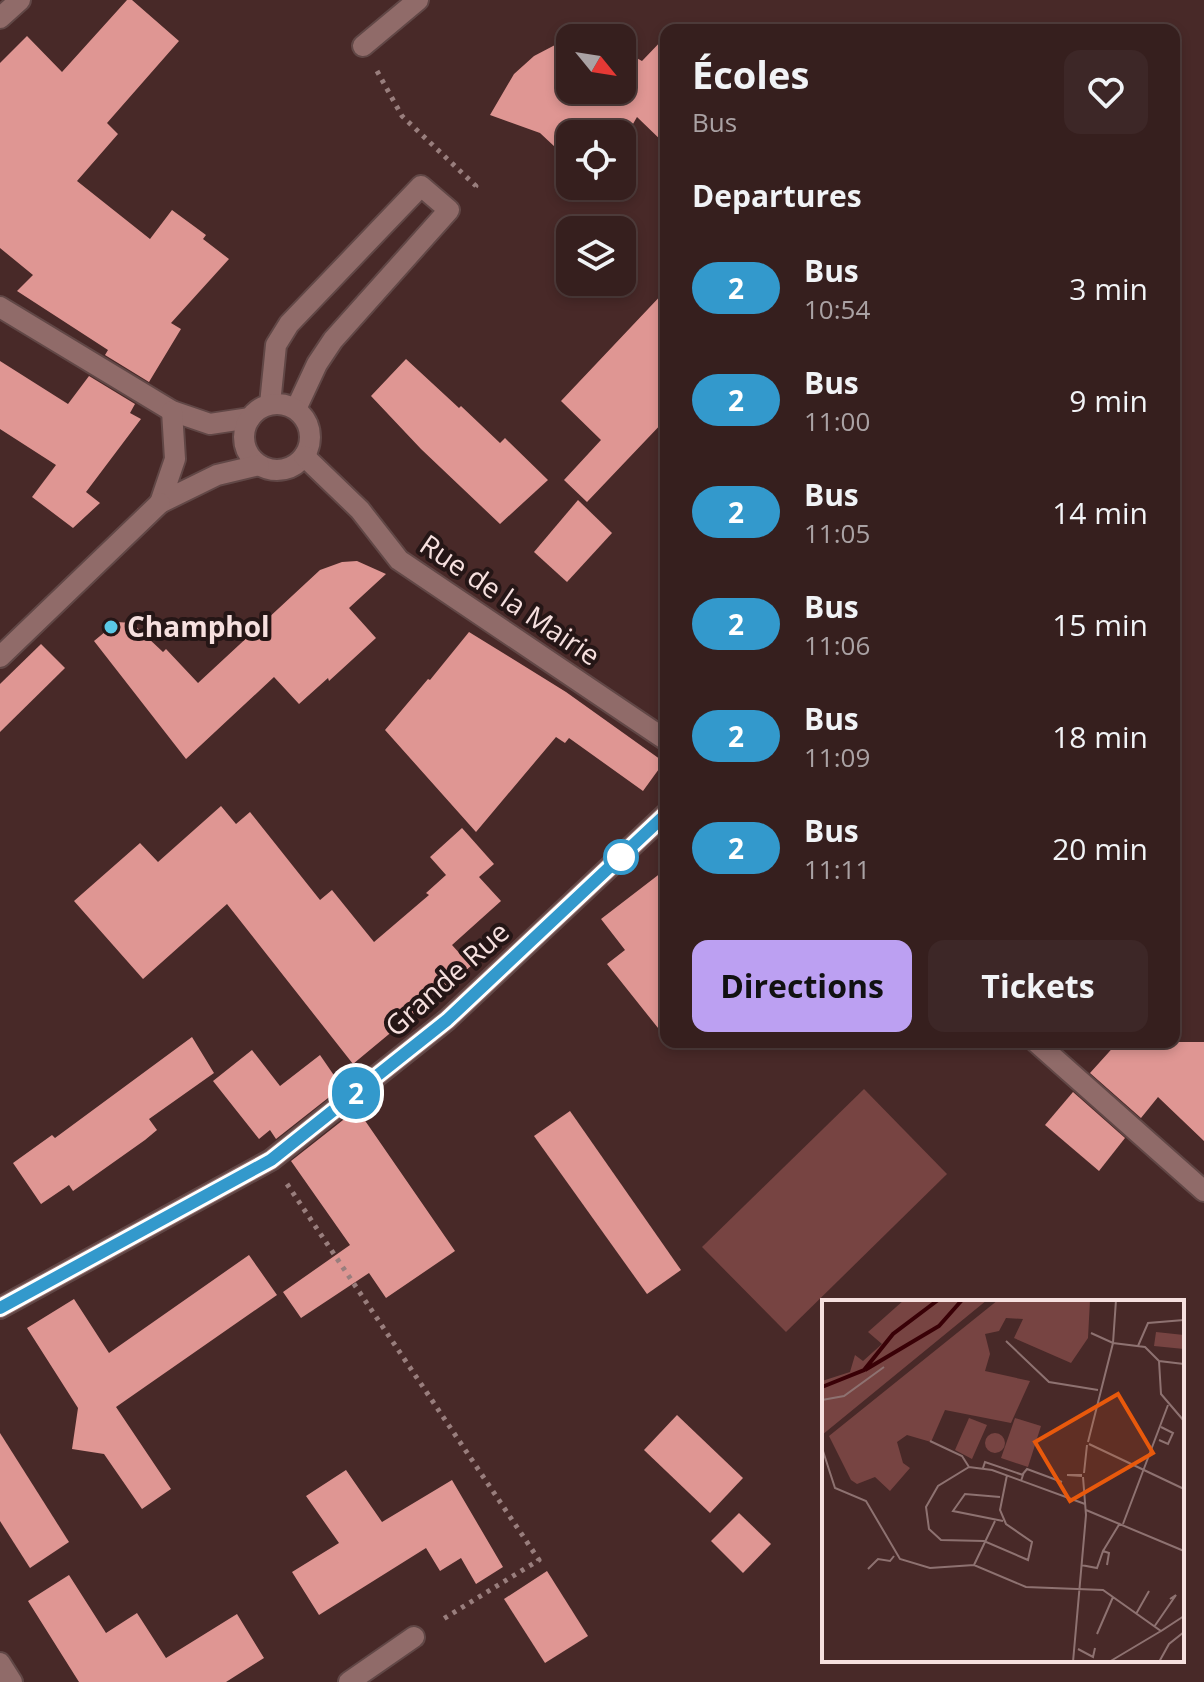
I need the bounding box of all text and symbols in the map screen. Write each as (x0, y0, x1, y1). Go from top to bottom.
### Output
north arrow (556, 24, 636, 104)
map controls (556, 24, 636, 296)
text: Écoles (692, 48, 809, 100)
button: heart (1064, 50, 1148, 134)
text: Bus (692, 104, 737, 140)
button: locate (556, 120, 636, 200)
text: Departures (692, 175, 862, 216)
button: layers (556, 216, 636, 296)
text: Bus (804, 250, 859, 291)
text: 3 min (1069, 268, 1148, 309)
text: 2 (728, 269, 744, 307)
text: 10:54 (804, 291, 870, 327)
text: Bus (804, 362, 859, 403)
text: 9 min (1069, 380, 1148, 421)
text: 2 (728, 381, 744, 419)
text: 11:00 (804, 403, 870, 439)
text: Bus (804, 474, 859, 515)
text: 14 min (1052, 492, 1148, 533)
text: 2 (728, 493, 744, 531)
text: 11:05 (804, 515, 870, 551)
street label: Rue de la Mairie (413, 525, 608, 674)
text: Bus (804, 586, 859, 627)
text: 15 min (1052, 604, 1148, 645)
text: 2 (728, 605, 744, 643)
place label: Champhol (127, 607, 270, 645)
marker: Champhol (102, 618, 120, 636)
text: 11:06 (804, 627, 870, 663)
text: Bus (804, 698, 859, 739)
text: 18 min (1052, 716, 1148, 757)
text: 2 (728, 717, 744, 755)
text: 11:09 (804, 739, 870, 775)
text: Bus (804, 810, 859, 851)
text: 20 min (1052, 828, 1148, 869)
text: 2 (728, 829, 744, 867)
unlabelled marker (604, 840, 638, 874)
text: 11:11 (804, 851, 870, 887)
street label: Grande Rue (376, 912, 517, 1044)
button: Directions (692, 940, 912, 1032)
button: Tickets (928, 940, 1148, 1032)
line badge: 2 (330, 1067, 382, 1119)
text: 2 (348, 1074, 364, 1112)
inset map (822, 1300, 1184, 1662)

